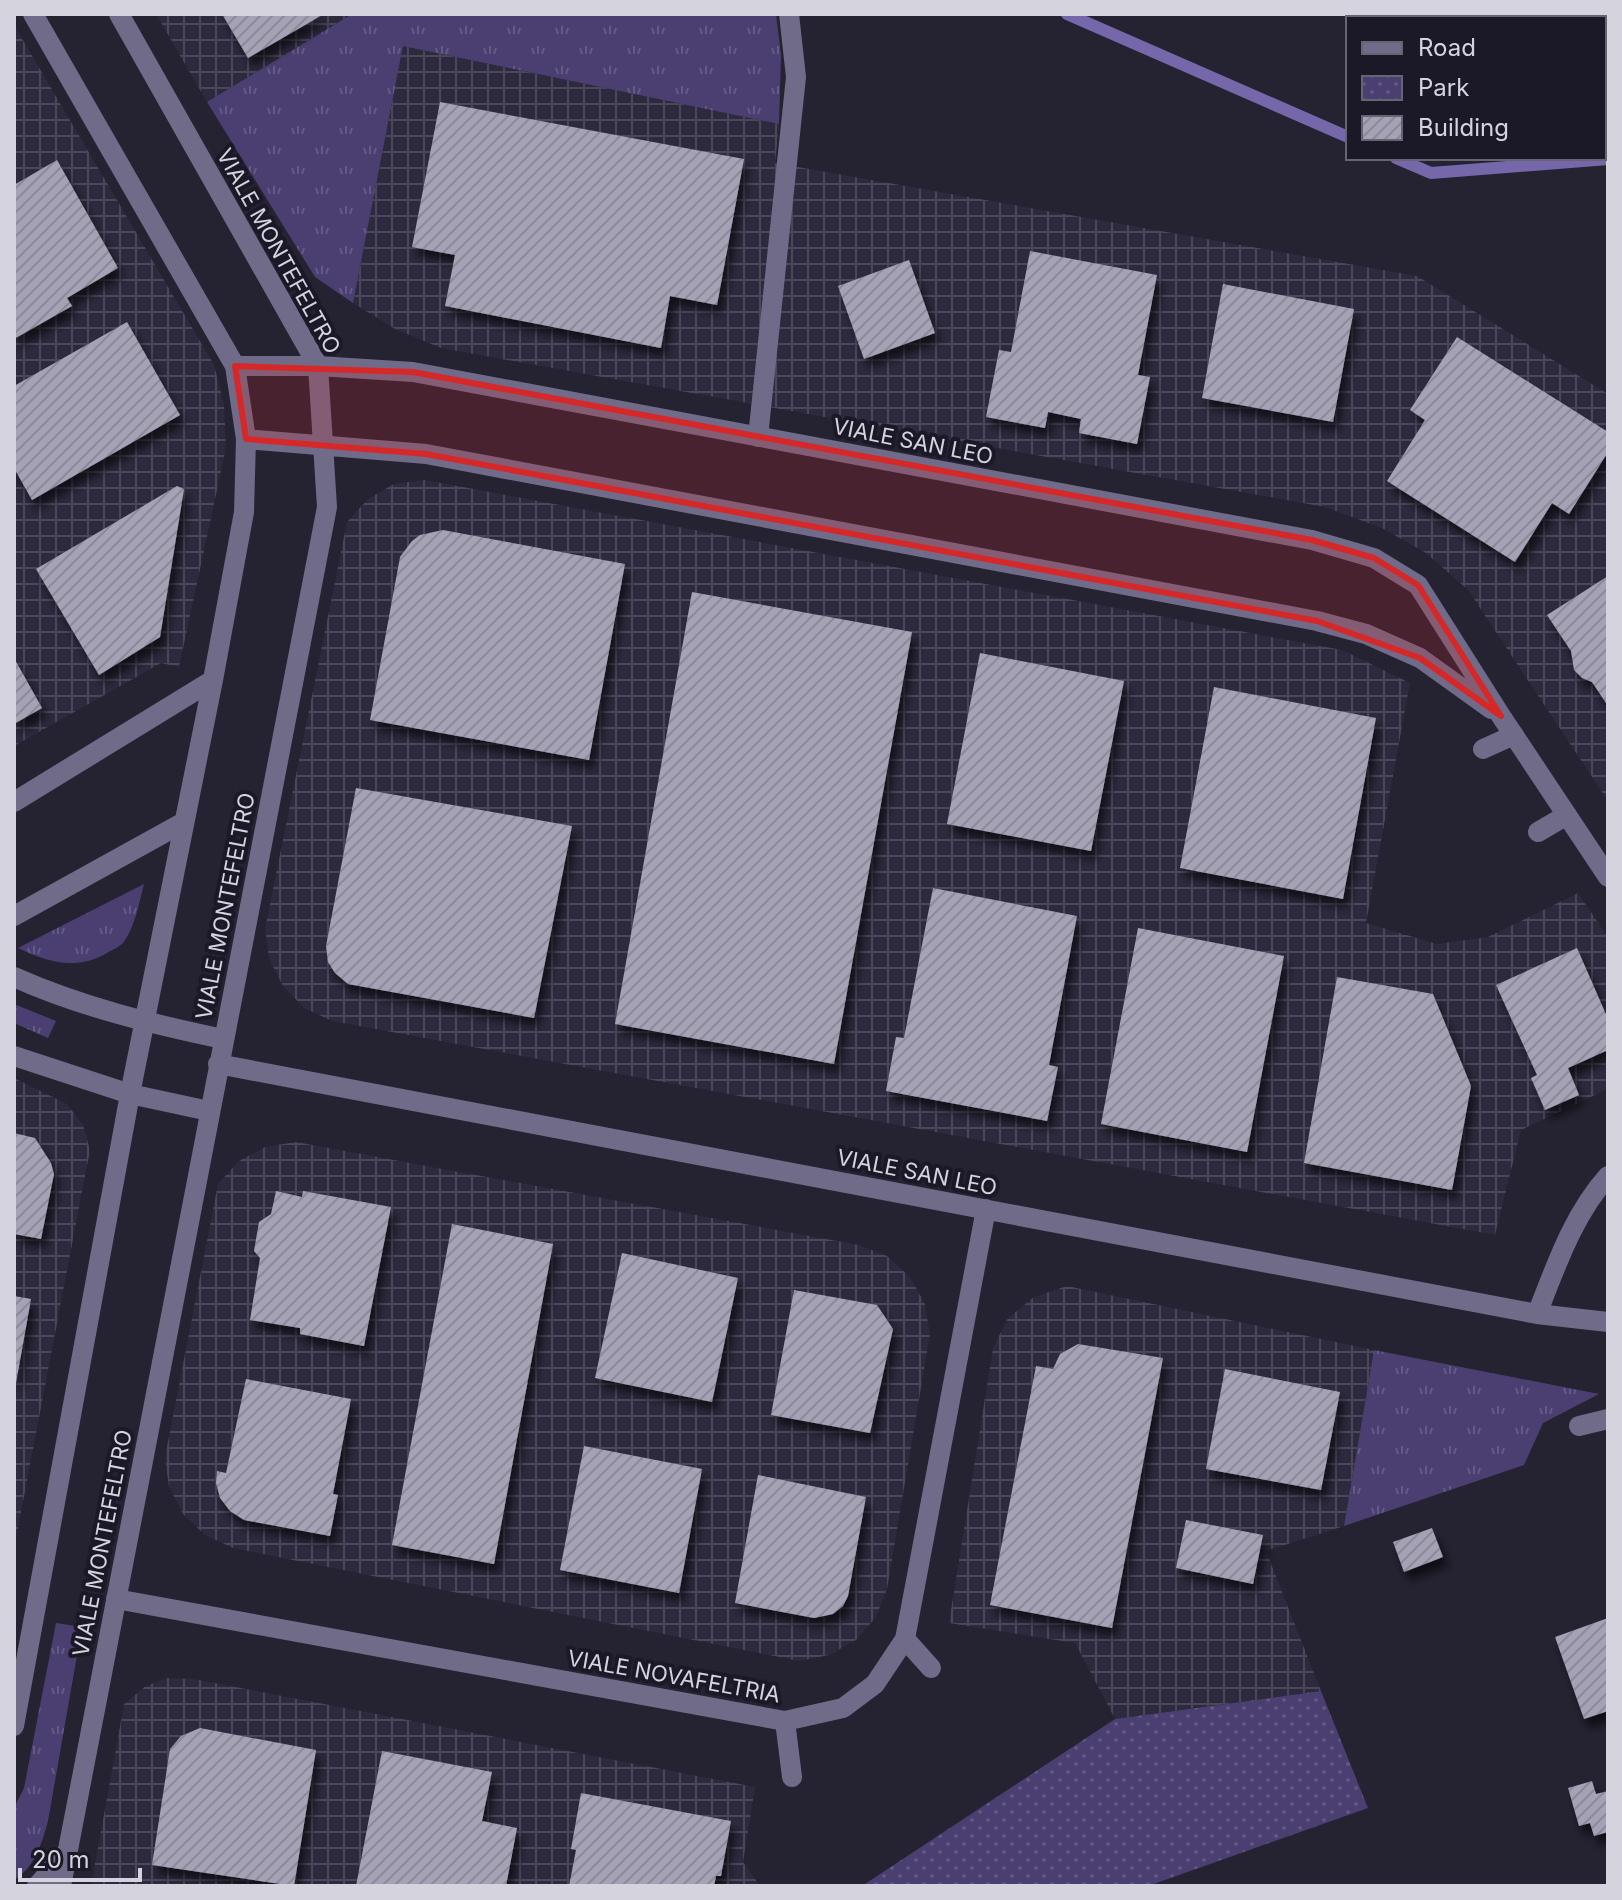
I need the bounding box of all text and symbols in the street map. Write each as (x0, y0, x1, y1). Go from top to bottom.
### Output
legend (1346, 16, 1606, 160)
text: Road (1418, 33, 1476, 62)
text: Park (1418, 73, 1469, 102)
text: Building (1418, 113, 1509, 142)
street label: VIALE MONTEFELTRO (212, 144, 346, 358)
street label: VIALE SAN LEO (831, 413, 995, 469)
street label: VIALE MONTEFELTRO (190, 790, 260, 1022)
street label: VIALE SAN LEO (835, 1144, 999, 1200)
street label: VIALE MONTEFELTRO (67, 1427, 137, 1659)
street label: VIALE NOVAFELTRIA (566, 1644, 782, 1708)
scale bar (20, 1832, 140, 1882)
text: 20 m (32, 1845, 90, 1874)

